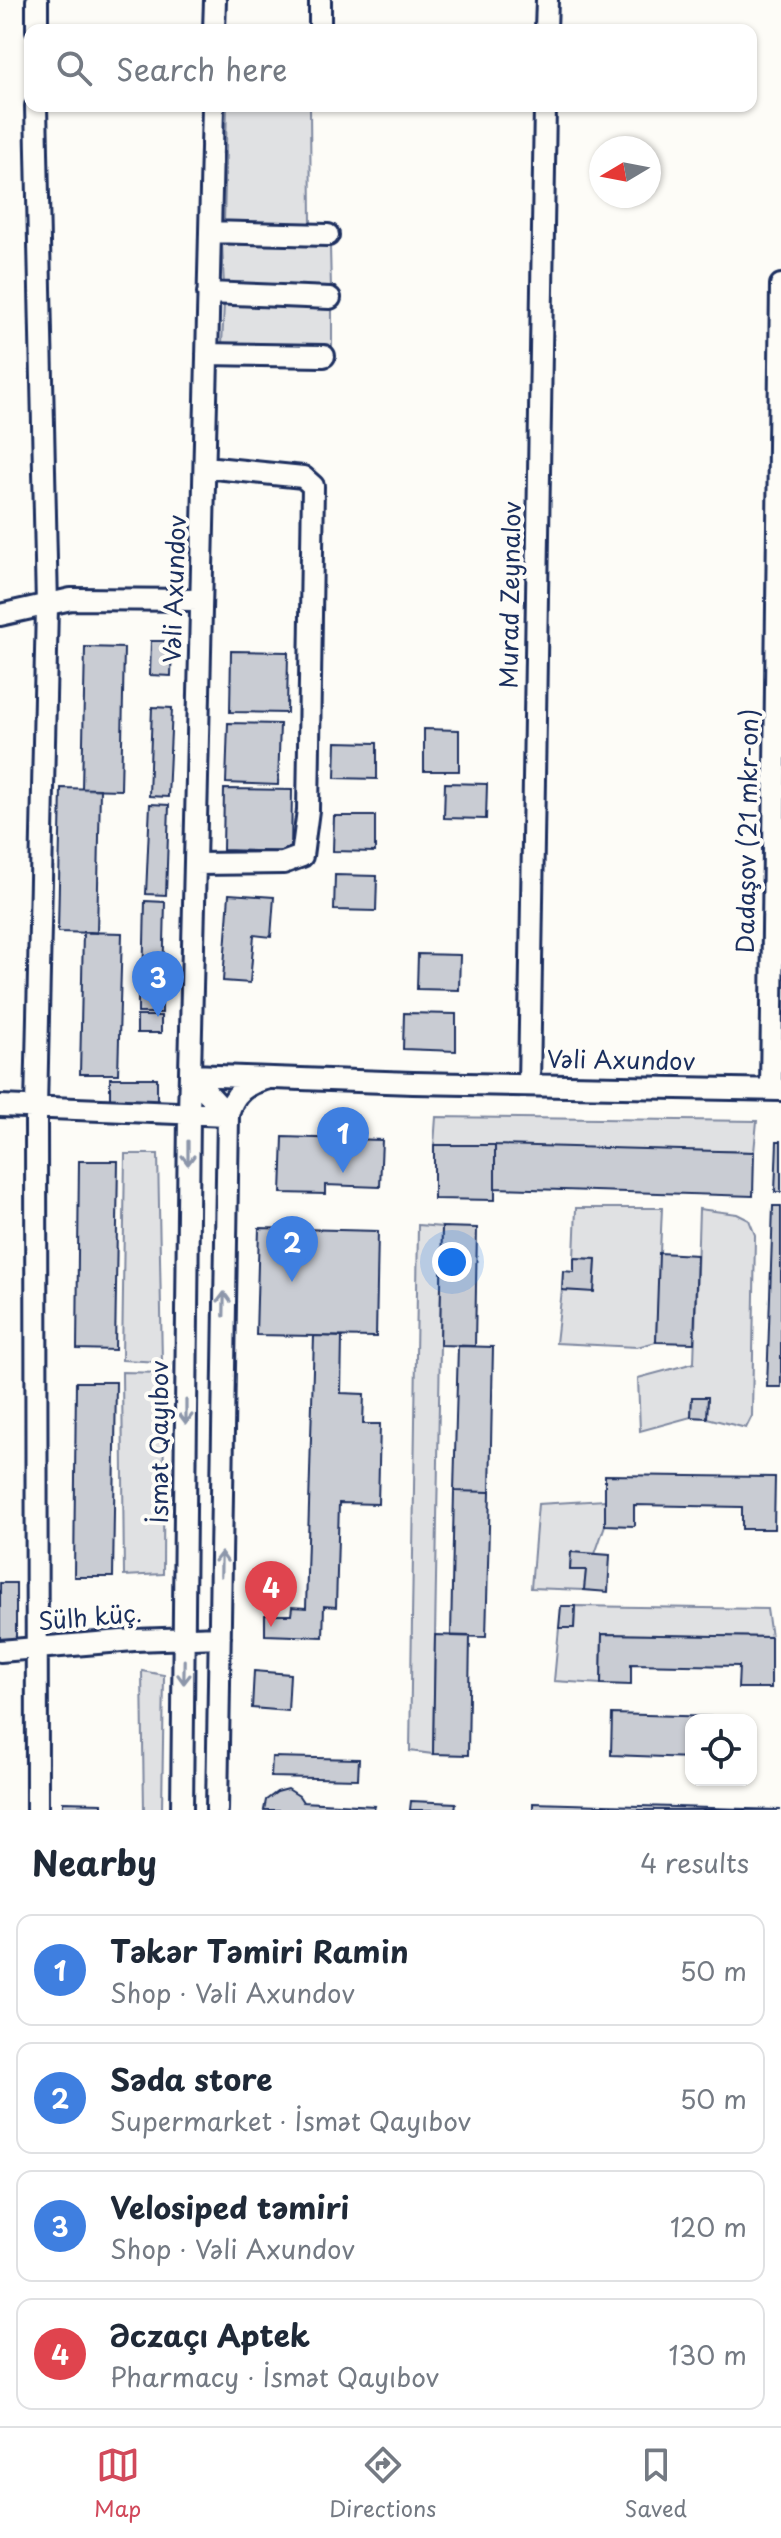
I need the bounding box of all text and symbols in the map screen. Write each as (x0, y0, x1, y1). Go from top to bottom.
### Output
search box (24, 24, 757, 112)
icon: search (52, 46, 96, 90)
text: Search here (116, 46, 288, 91)
north arrow (589, 136, 661, 208)
street label: Murad Zeynalov (489, 501, 529, 689)
street label: Vəli Axundov (152, 514, 194, 664)
street label: Dadaşov (21 mkr-on) (726, 708, 766, 954)
pin: 3 (132, 951, 184, 1017)
street label: Vəli Axundov (547, 1040, 696, 1078)
pin: 1 (317, 1107, 369, 1173)
one-way arrow (180, 1139, 196, 1166)
pin: 2 (266, 1216, 318, 1282)
your location (432, 1242, 472, 1282)
one-way arrow (216, 1291, 232, 1318)
street label: İsmət Qayıbov (140, 1361, 176, 1523)
one-way arrow (179, 1398, 194, 1425)
one-way arrow (213, 1551, 228, 1578)
pin: 4 (245, 1561, 297, 1627)
street label: Sülh küç. (36, 1594, 143, 1638)
one-way arrow (176, 1658, 192, 1685)
map controls (685, 1714, 757, 1786)
button: locate (685, 1714, 757, 1786)
text: Nearby (32, 1836, 157, 1888)
text: 4 results (640, 1843, 749, 1882)
text: Tәkәr Tәmiri Ramin (110, 1928, 409, 1973)
text: 1 (54, 1951, 66, 1990)
text: 50 m (680, 1951, 747, 1990)
text: Shop · Vəli Axundov (110, 1973, 355, 2012)
text: Səda store (110, 2056, 273, 2101)
text: 2 (51, 2079, 69, 2118)
text: 50 m (680, 2079, 747, 2118)
text: Supermarket · İsmət Qayıbov (110, 2101, 471, 2140)
text: Velosiped təmiri (110, 2184, 349, 2229)
text: 3 (51, 2207, 69, 2246)
text: 120 m (670, 2207, 747, 2246)
text: Shop · Vəli Axundov (110, 2229, 355, 2268)
text: Əczaçı Aptek (110, 2312, 310, 2357)
text: 4 (51, 2335, 69, 2374)
text: 130 m (668, 2335, 747, 2374)
text: Pharmacy · İsmət Qayıbov (110, 2357, 439, 2396)
tab: Map (94, 2443, 141, 2524)
tab: Directions (329, 2443, 436, 2524)
tab: Saved (624, 2443, 687, 2524)

